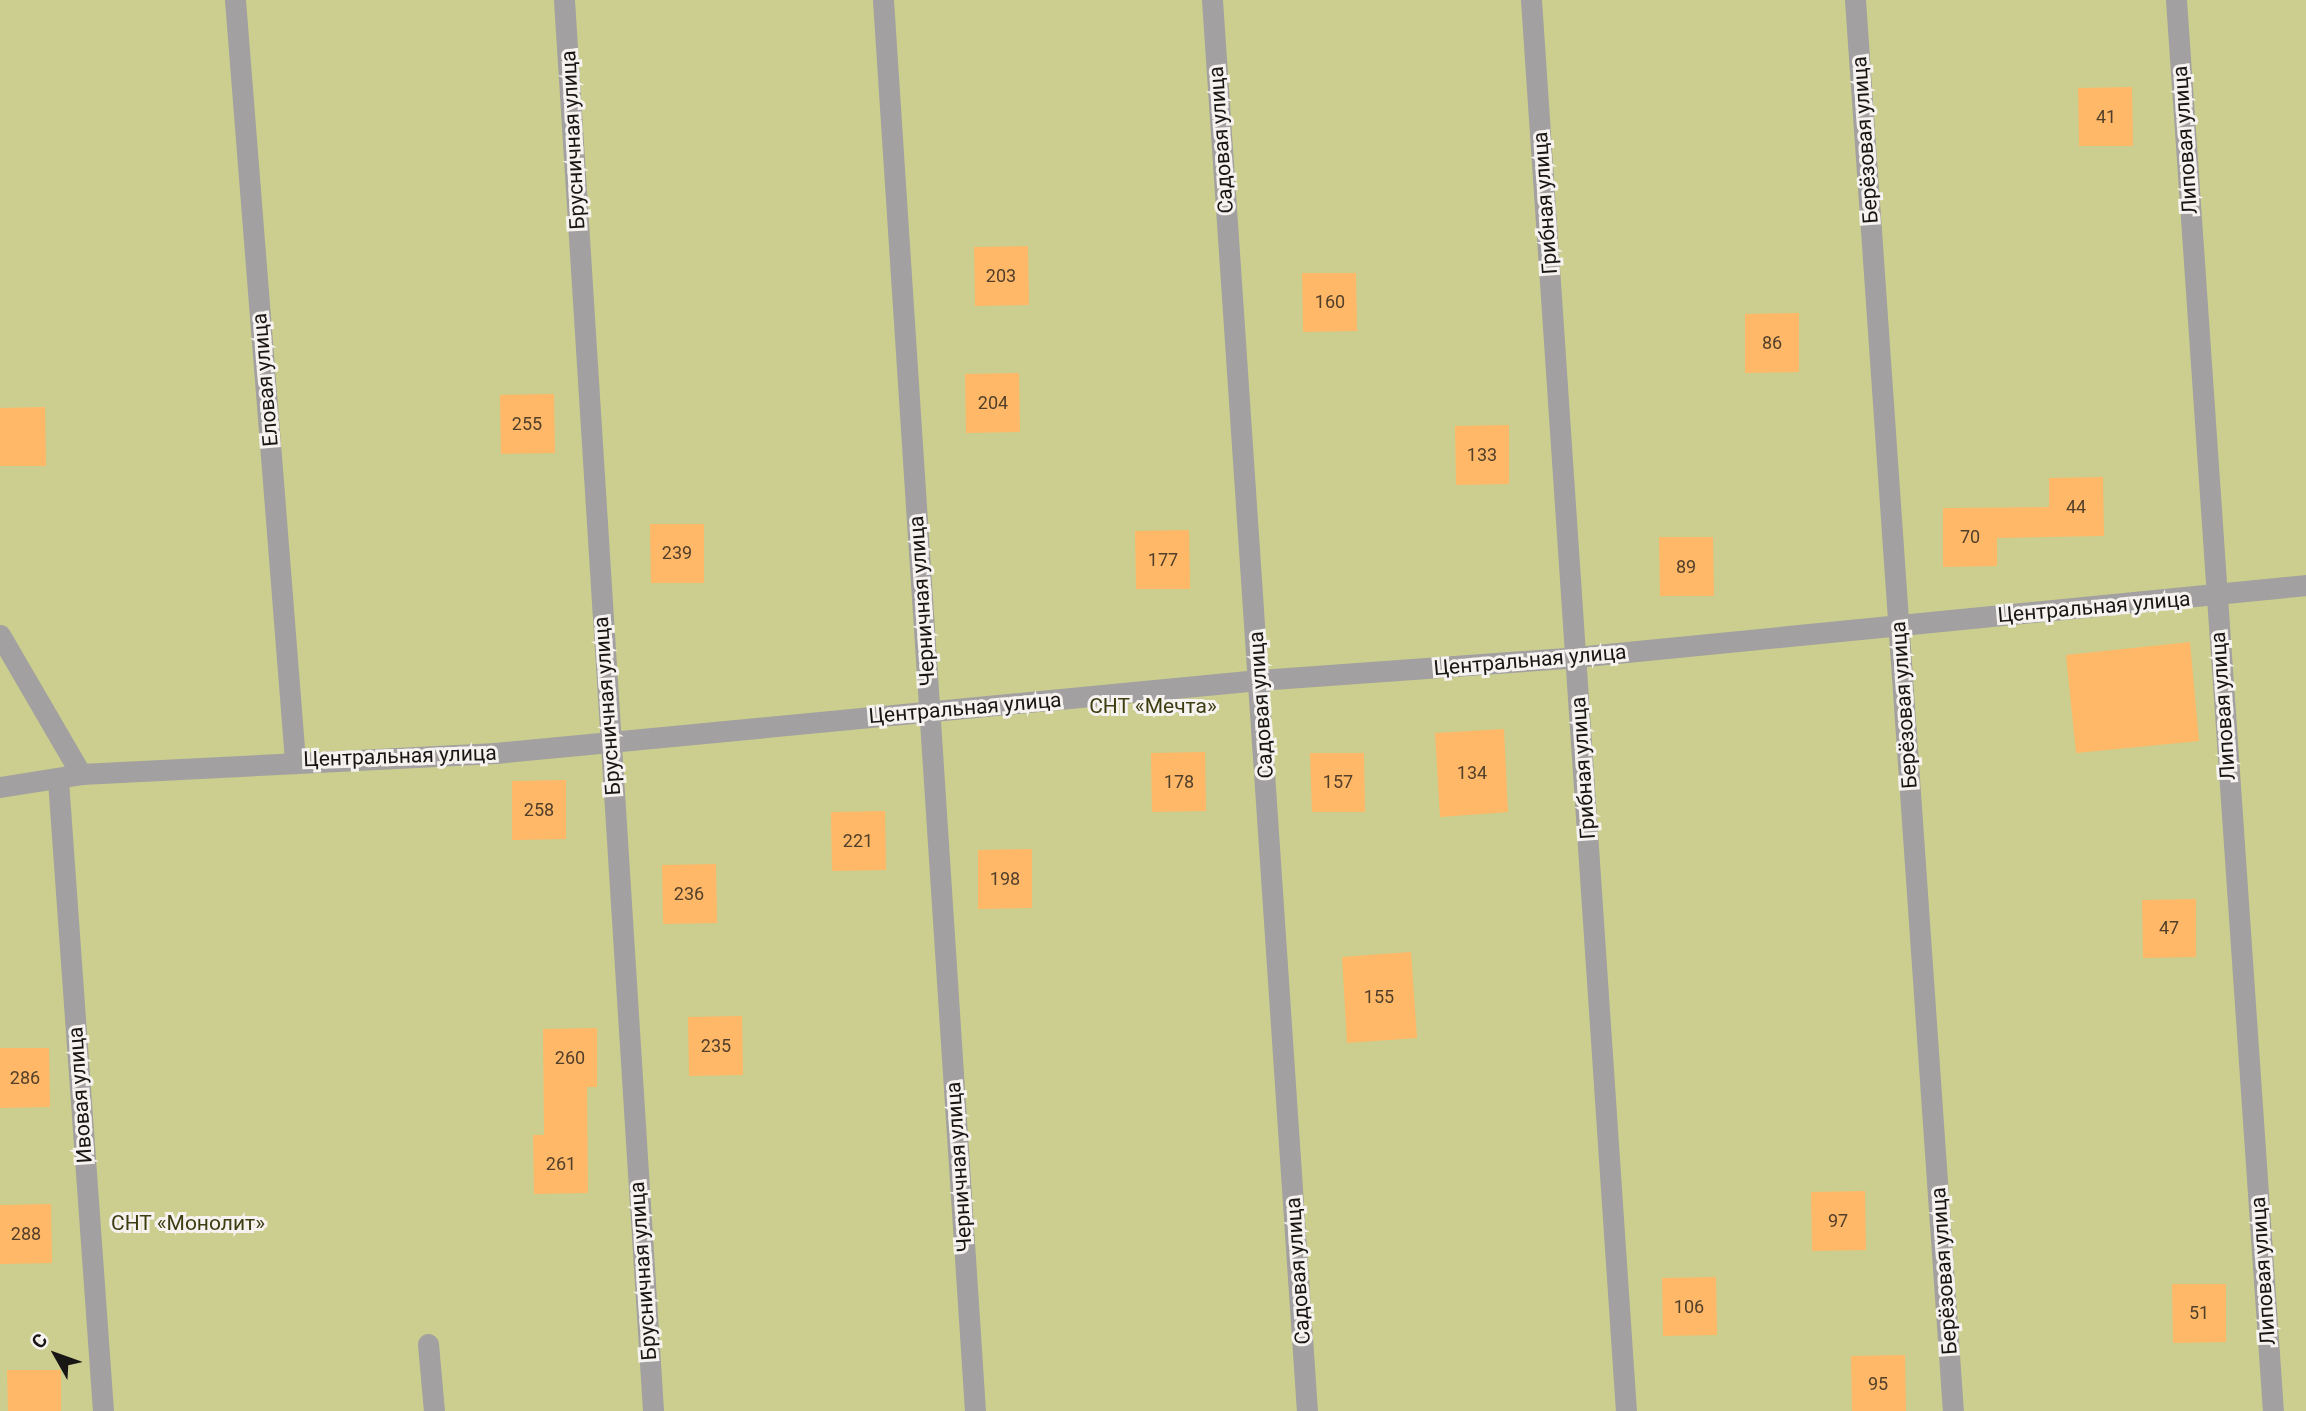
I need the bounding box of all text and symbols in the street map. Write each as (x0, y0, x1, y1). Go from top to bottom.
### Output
street label: Брусничная улица (556, 50, 590, 230)
street label: Берёзовая улица (1847, 55, 1883, 225)
street label: Липовая улица (2167, 65, 2203, 215)
street label: Садовая улица (1203, 66, 1239, 214)
house number: 41 (2096, 106, 2116, 128)
street label: Грибная улица (1527, 131, 1563, 275)
house number: 203 (986, 265, 1016, 287)
house number: 160 (1315, 291, 1345, 313)
street label: Еловая улица (247, 312, 283, 448)
house number: 86 (1762, 332, 1782, 354)
house number: 204 (978, 392, 1008, 414)
house number: 255 (512, 413, 542, 435)
house number: 133 (1467, 444, 1497, 466)
house number: 44 (2066, 496, 2086, 518)
street label: Черничная улица (903, 515, 941, 687)
house number: 70 (1960, 526, 1980, 548)
house number: 239 (662, 542, 692, 564)
house number: 177 (1148, 549, 1178, 571)
house number: 89 (1676, 556, 1696, 578)
street label: Центральная улица (1997, 586, 2191, 628)
street label: Брусничная улица (588, 616, 626, 796)
street label: Берёзовая улица (1886, 620, 1922, 790)
street label: Садовая улица (1243, 631, 1279, 779)
street label: Липовая улица (2205, 631, 2241, 781)
street label: Центральная улица (1433, 639, 1627, 681)
street label: Центральная улица (868, 687, 1062, 729)
park label: СНТ «Мечта» (1089, 693, 1217, 719)
street label: Грибная улица (1565, 696, 1601, 840)
street label: Центральная улица (303, 740, 497, 772)
house number: 134 (1457, 762, 1487, 784)
house number: 178 (1164, 771, 1194, 793)
house number: 157 (1323, 771, 1353, 793)
house number: 258 (524, 799, 554, 821)
house number: 221 (843, 830, 873, 852)
house number: 198 (990, 868, 1020, 890)
house number: 236 (674, 883, 704, 905)
house number: 47 (2159, 917, 2179, 939)
house number: 155 (1364, 986, 1394, 1008)
street label: Ивовая улица (63, 1026, 97, 1164)
house number: 235 (701, 1035, 731, 1057)
house number: 260 (555, 1047, 585, 1069)
house number: 286 (10, 1067, 40, 1089)
street label: Черничная улица (940, 1081, 978, 1253)
house number: 261 (546, 1153, 576, 1175)
street label: Брусничная улица (624, 1181, 662, 1361)
street label: Берёзовая улица (1926, 1186, 1962, 1356)
street label: Липовая улица (2245, 1196, 2281, 1346)
street label: Садовая улица (1280, 1197, 1316, 1345)
park label: СНТ «Монолит» (111, 1210, 265, 1236)
house number: 97 (1828, 1210, 1848, 1232)
house number: 288 (11, 1223, 41, 1245)
house number: 106 (1674, 1296, 1704, 1318)
house number: 51 (2189, 1302, 2209, 1324)
north arrow (21, 1320, 91, 1390)
text: С (27, 1329, 52, 1353)
house number: 95 (1868, 1373, 1888, 1395)

